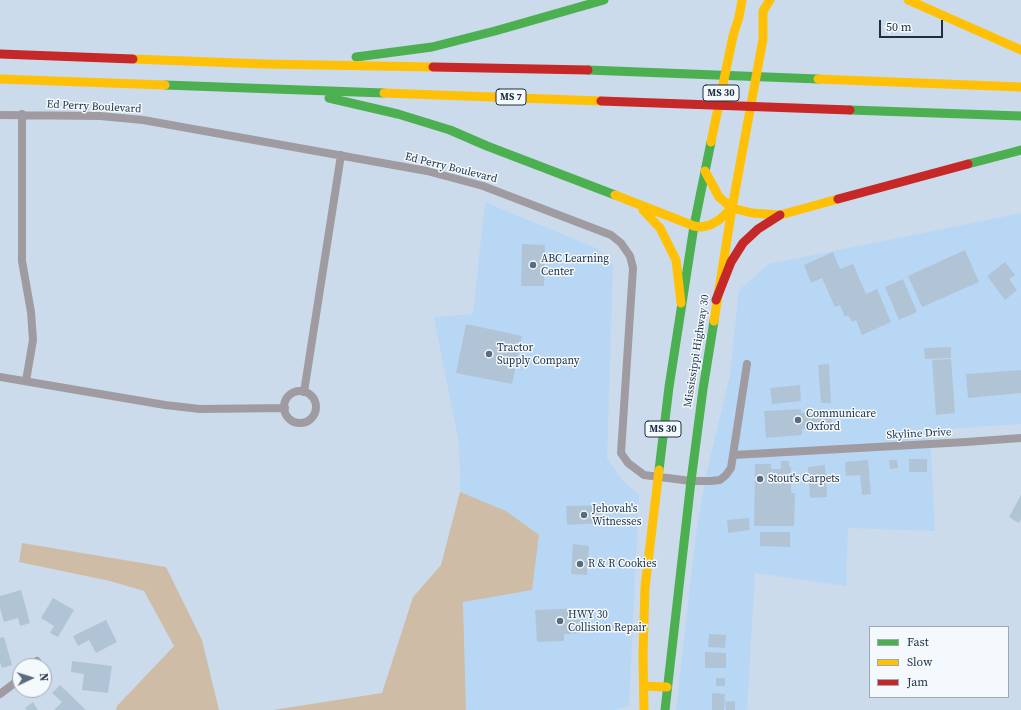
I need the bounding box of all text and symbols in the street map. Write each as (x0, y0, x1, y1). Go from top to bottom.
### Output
scale bar (881, 12, 945, 38)
text: 50 m (886, 19, 912, 35)
road number: MS 30 (703, 85, 739, 101)
road number: MS 7 (496, 89, 526, 105)
street label: Ed Perry Boulevard (46, 98, 142, 116)
street label: Ed Perry Boulevard (403, 150, 499, 186)
place label: ABC Learning Center (541, 252, 609, 278)
marker: ABC Learning Center (528, 260, 538, 270)
street label: Mississippi Highway 30 (682, 294, 712, 408)
place label: Tractor Supply Company (497, 341, 579, 367)
marker: Tractor Supply Company (484, 349, 494, 359)
place label: Communicare Oxford (806, 407, 876, 433)
marker: Communicare Oxford (793, 415, 803, 425)
road number: MS 30 (645, 421, 681, 437)
street label: Skyline Drive (886, 426, 952, 442)
place label: Stout's Carpets (768, 472, 840, 486)
marker: Stout's Carpets (755, 474, 765, 484)
place label: Jehovah's Witnesses (592, 502, 641, 528)
marker: Jehovah's Witnesses (579, 510, 589, 520)
place label: R & R Cookies (588, 557, 657, 571)
marker: R & R Cookies (575, 559, 585, 569)
place label: HWY 30 Collision Repair (568, 608, 647, 634)
marker: HWY 30 Collision Repair (555, 616, 565, 626)
legend (869, 626, 1009, 698)
text: Fast (907, 634, 929, 650)
text: Slow (907, 654, 932, 670)
north arrow (12, 658, 52, 698)
text: N (36, 673, 51, 682)
text: Jam (907, 674, 928, 690)

